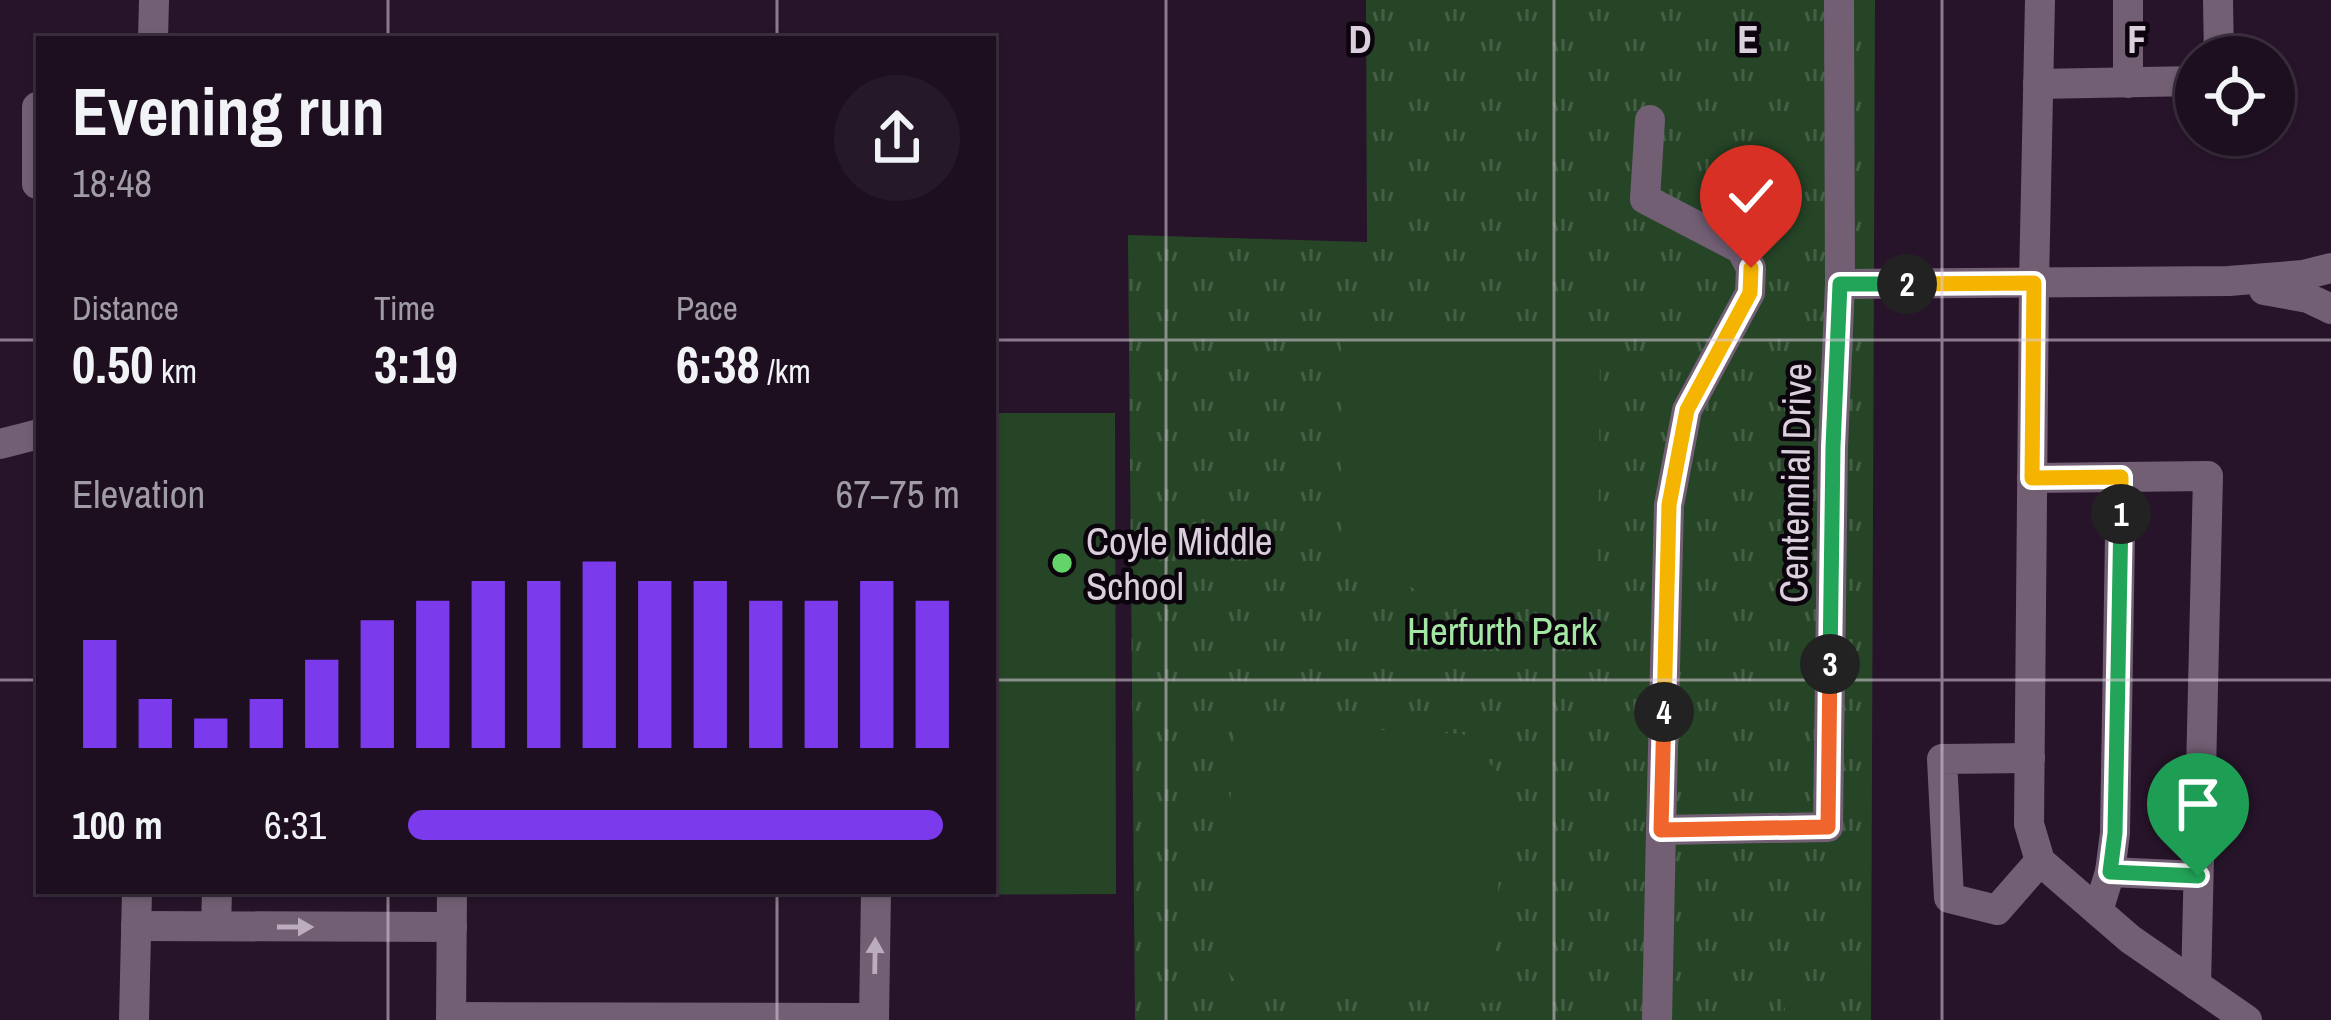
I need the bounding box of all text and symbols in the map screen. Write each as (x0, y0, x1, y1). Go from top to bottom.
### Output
text: D (1348, 13, 1372, 65)
text: E (1737, 13, 1759, 65)
text: F (2127, 13, 2147, 65)
map controls (2175, 36, 2295, 156)
button: locate (2175, 36, 2295, 156)
text: Evening run (72, 67, 385, 156)
button: share (834, 75, 960, 201)
pin (1700, 145, 1802, 268)
text: 18:48 (72, 157, 152, 209)
icon: check (1718, 163, 1784, 229)
pin: 2 (1877, 254, 1937, 314)
text: 2 (1899, 262, 1915, 306)
text: Distance (72, 286, 179, 330)
text: Time (374, 286, 435, 330)
text: Pace (676, 286, 738, 330)
text: 0.50 (72, 330, 153, 399)
text: 3:19 (374, 330, 458, 399)
text: 6:38 (676, 330, 760, 399)
text: km (153, 349, 197, 393)
text: /km (760, 349, 811, 393)
street label: Centennial Drive (1767, 363, 1823, 603)
text: Elevation (72, 468, 205, 520)
text: 67–75 m (836, 468, 960, 520)
pin: 1 (2091, 484, 2151, 544)
text: 1 (2113, 492, 2129, 536)
place label: Coyle Middle School (1086, 515, 1273, 612)
marker: Coyle Middle School (1049, 550, 1075, 576)
park label: Herfurth Park (1407, 605, 1598, 657)
pin: 3 (1800, 634, 1860, 694)
text: 3 (1822, 642, 1838, 686)
pin: 4 (1634, 682, 1694, 742)
text: 4 (1656, 690, 1672, 734)
pin (2147, 753, 2249, 876)
icon: arrive (2165, 771, 2231, 837)
text: 100 m (72, 799, 163, 851)
text: 6:31 (264, 799, 326, 851)
one-way arrow (277, 917, 315, 937)
one-way arrow (865, 936, 885, 974)

